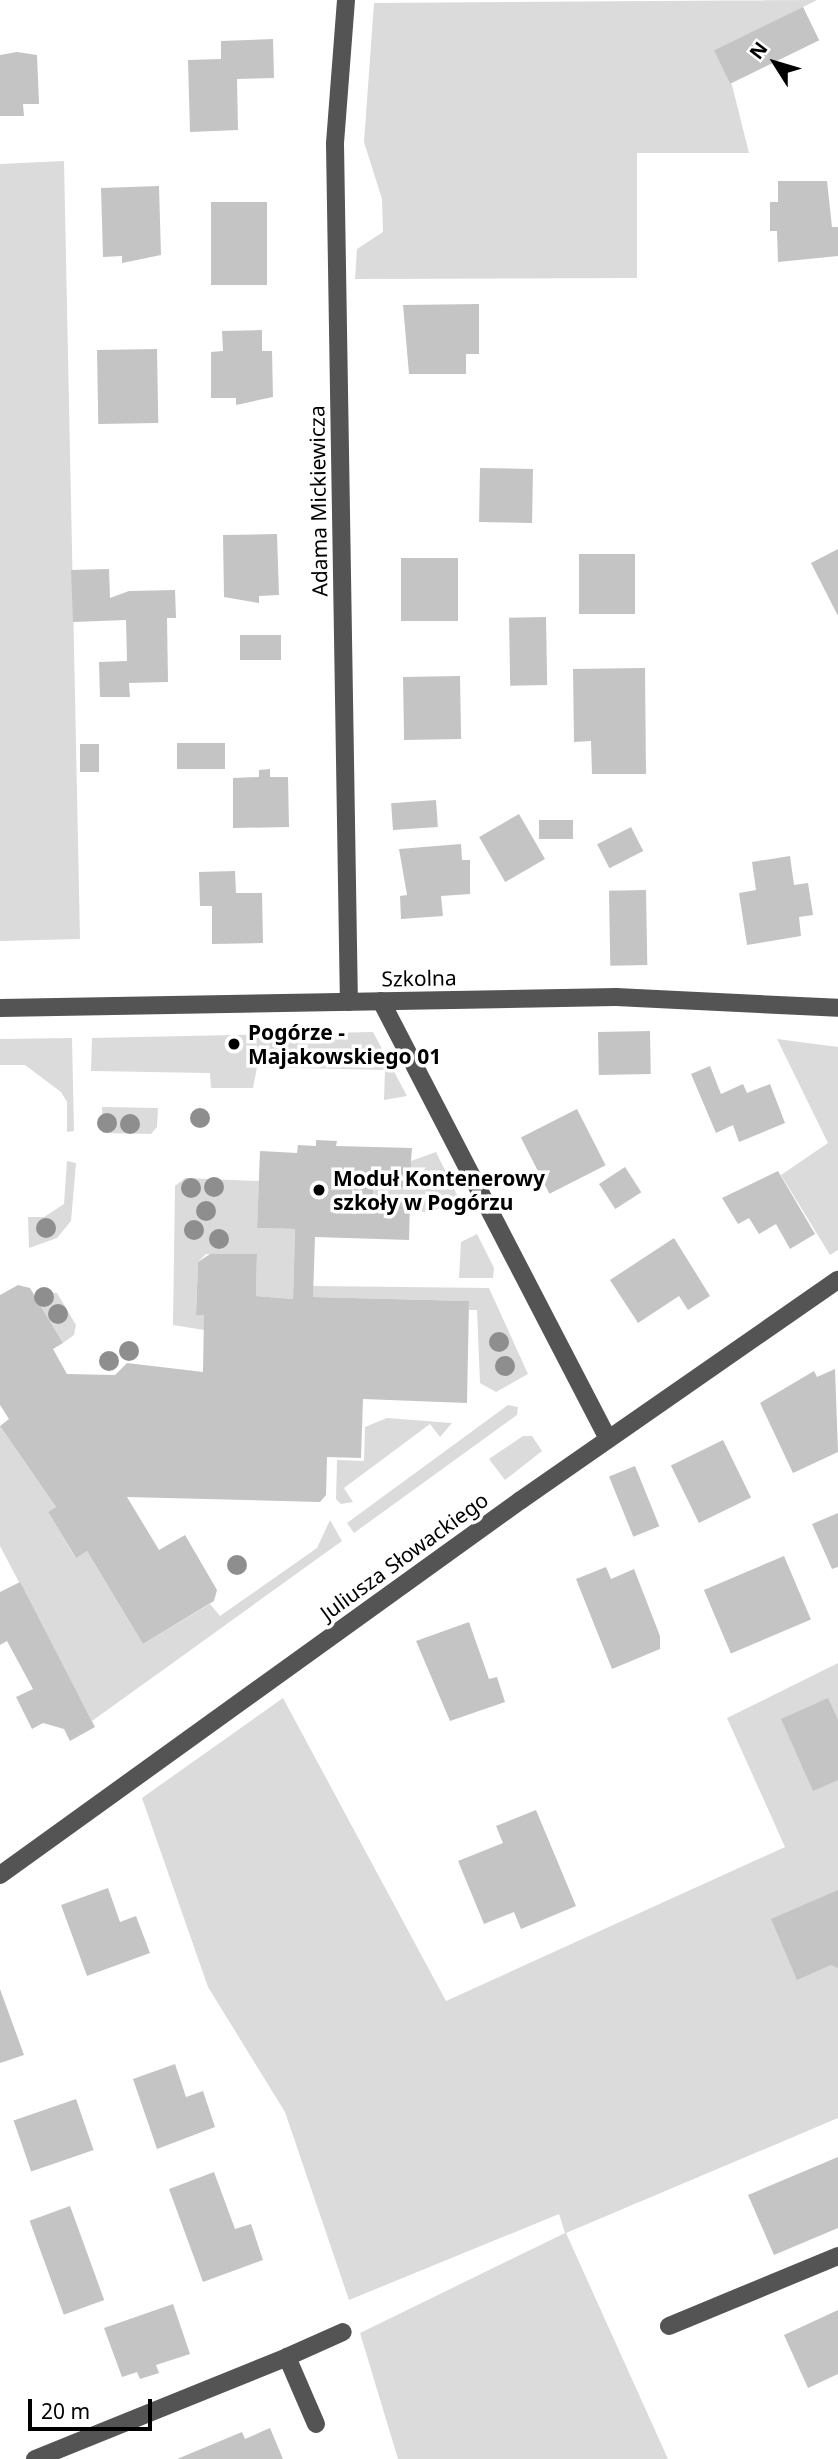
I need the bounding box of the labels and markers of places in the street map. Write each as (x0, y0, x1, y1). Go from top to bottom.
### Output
place label: Pogórze - Majakowskiego 01 (248, 1019, 441, 1069)
marker: Pogórze - Majakowskiego 01 (226, 1036, 242, 1052)
place label: Moduł Kontenerowy szkoły w Pogórzu (333, 1165, 545, 1215)
marker: Moduł Kontenerowy szkoły w Pogórzu (311, 1182, 327, 1198)

